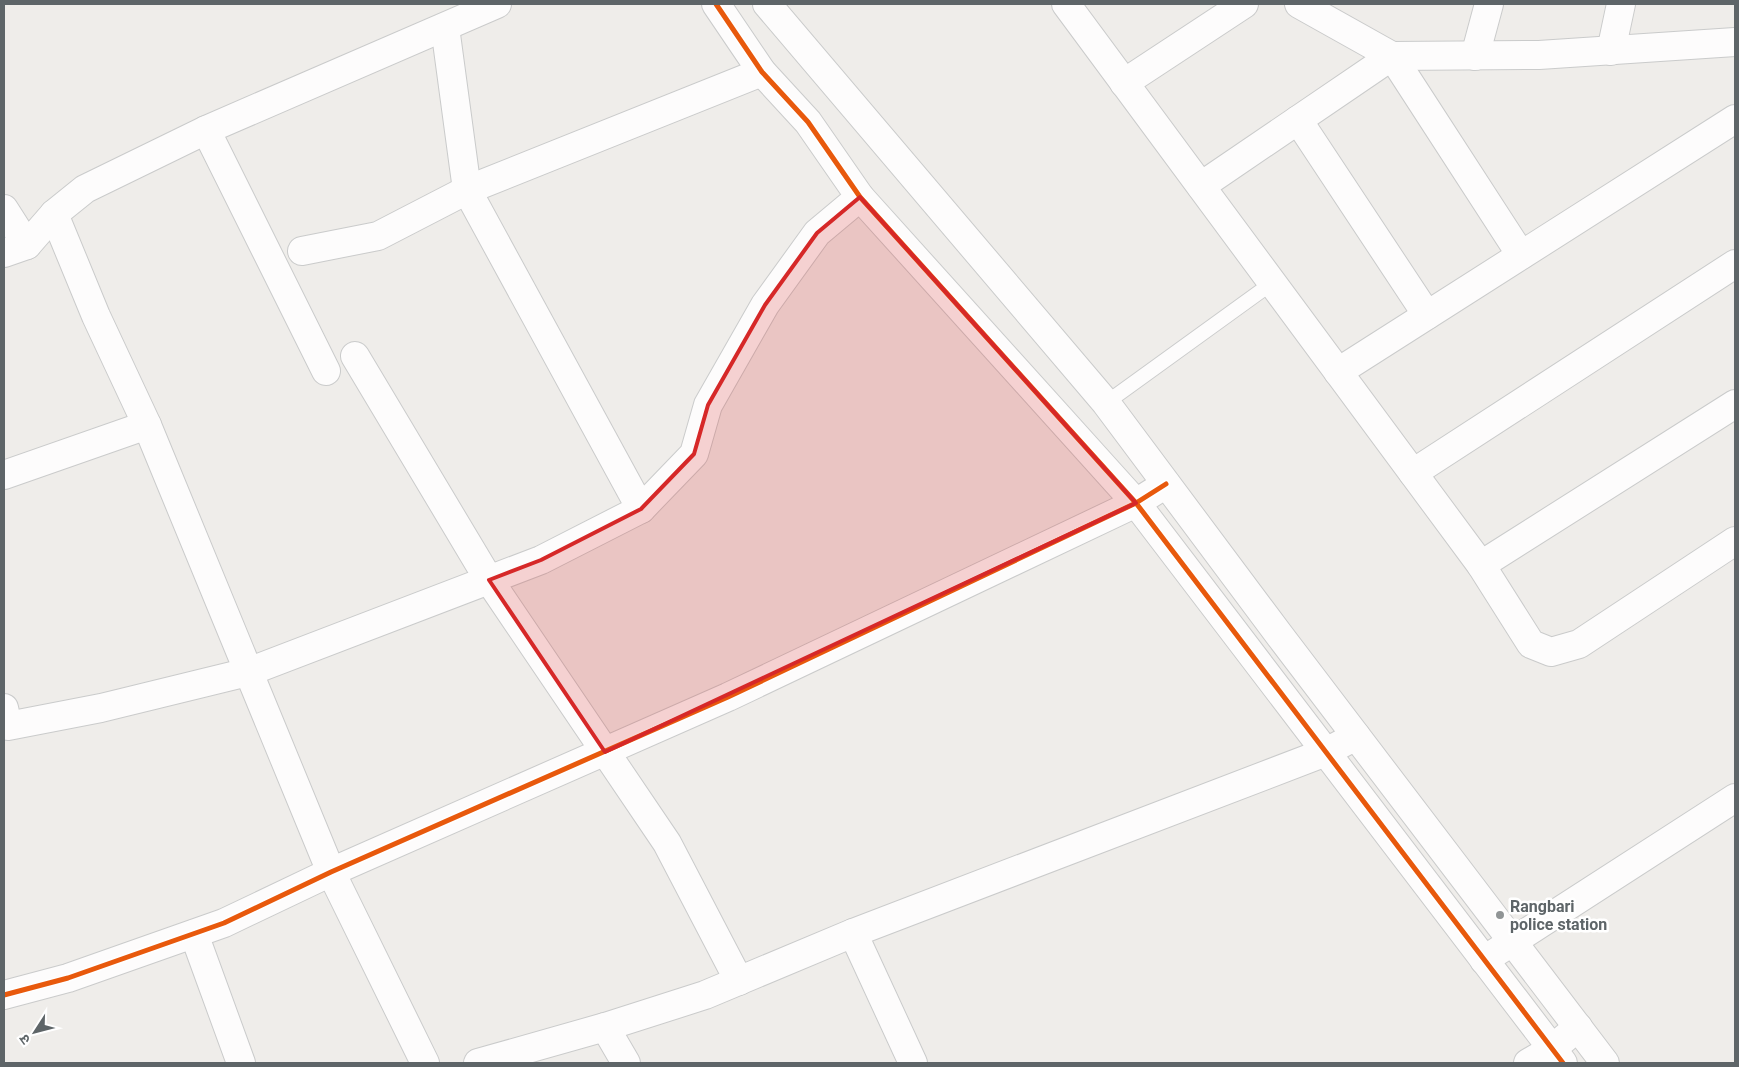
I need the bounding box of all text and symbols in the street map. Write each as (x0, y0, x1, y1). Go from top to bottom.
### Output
place label: Rangbari police station (1510, 897, 1607, 934)
marker: Rangbari police station (1494, 909, 1506, 921)
north arrow (10, 1007, 60, 1057)
text: उ (15, 1031, 33, 1048)

